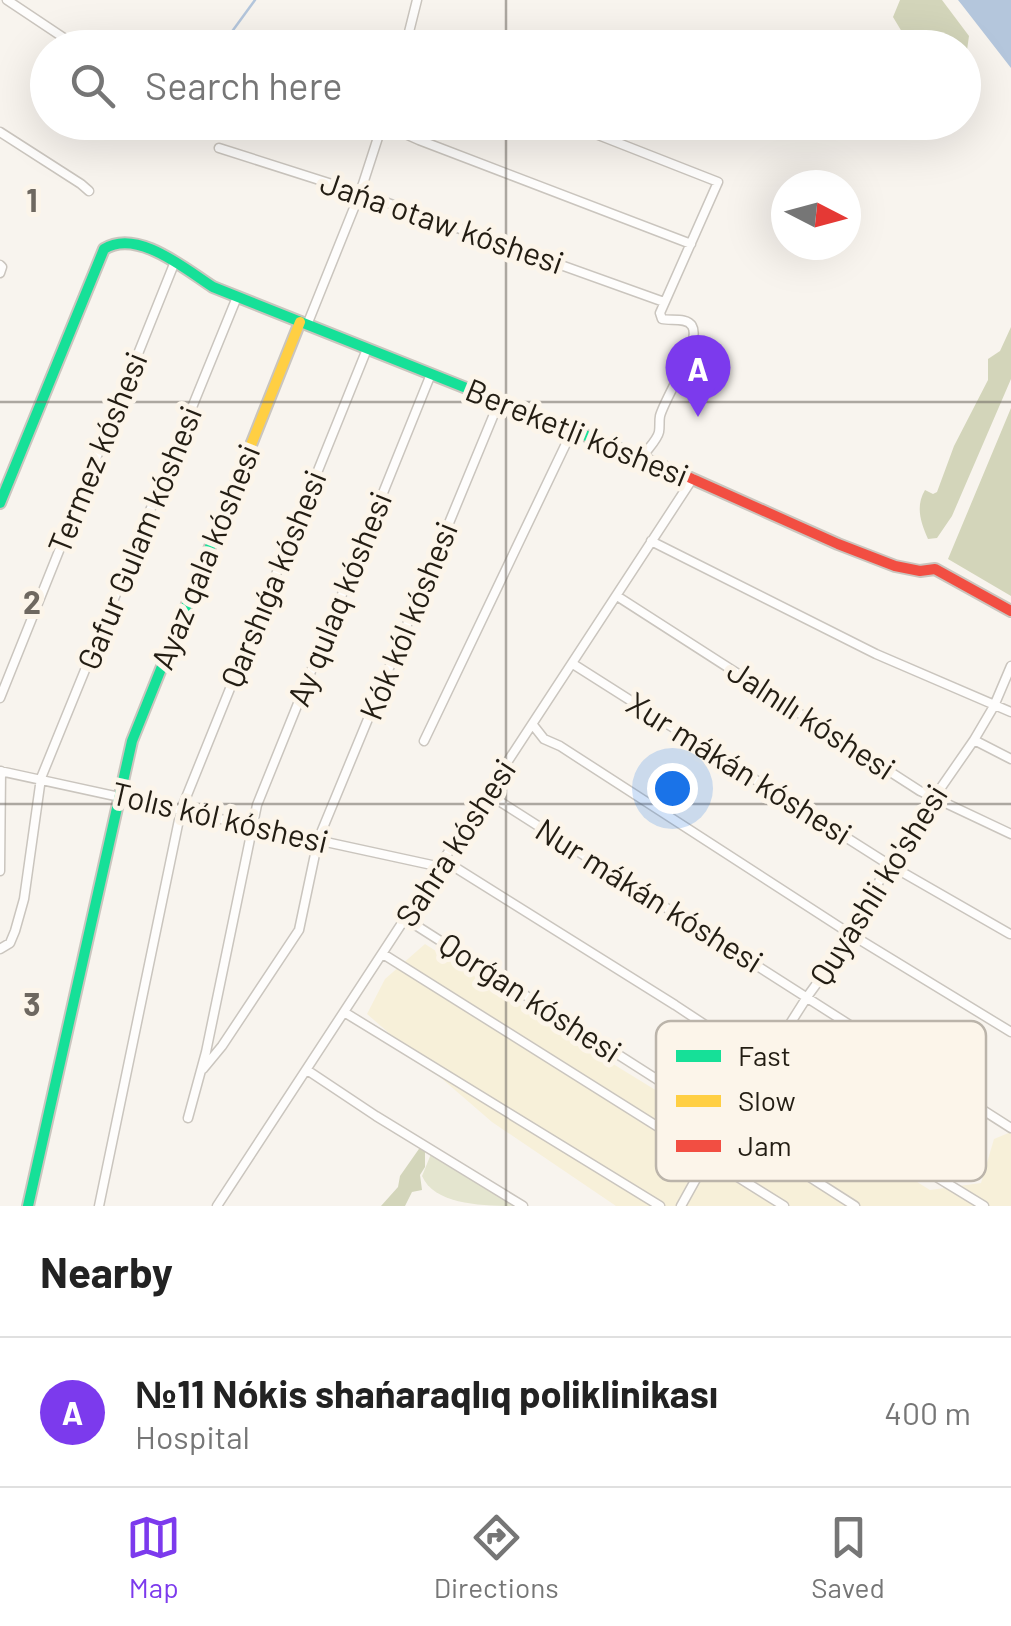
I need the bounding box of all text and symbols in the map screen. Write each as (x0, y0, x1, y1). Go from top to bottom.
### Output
search box (30, 30, 981, 140)
icon: search (65, 58, 120, 113)
text: Search here (145, 62, 343, 108)
street label: Jańa otaw kóshesi (316, 162, 569, 281)
north arrow (771, 170, 861, 260)
text: 1 (26, 180, 38, 218)
pin: A (666, 334, 730, 417)
street label: Termez kóshesi (38, 346, 154, 559)
street label: Bereketli kóshesi (461, 369, 695, 493)
street label: Gafur Gulam kóshesi (68, 400, 208, 675)
street label: Ayaz qala kóshesi (142, 438, 267, 674)
street label: Qarshıǵa kóshesi (211, 464, 333, 692)
street label: Ay qulaq kóshesi (278, 486, 398, 711)
street label: Kók kól kóshesi (350, 516, 464, 725)
text: 2 (23, 582, 41, 620)
street label: Jalnılı kóshesi (721, 650, 903, 787)
street label: Xur mákán kóshesi (621, 683, 859, 852)
street label: Sahra kóshesi (386, 751, 523, 933)
your location (647, 763, 698, 814)
street label: Tolıs kól kóshesi (109, 773, 332, 859)
street label: Quyashli ko'shesi (800, 777, 954, 991)
street label: Nur mákán kóshesi (529, 809, 771, 979)
street label: Qorǵan kóshesi (433, 923, 629, 1069)
text: 3 (23, 984, 41, 1022)
legend (656, 1021, 986, 1181)
text: Fast (738, 1038, 791, 1072)
text: Slow (738, 1083, 796, 1117)
text: Jam (738, 1128, 792, 1162)
text: Nearby (40, 1246, 173, 1296)
text: №11 Nókis shańaraqlıq poliklinikası (135, 1370, 718, 1416)
text: A (62, 1393, 83, 1431)
text: 400 m (884, 1393, 971, 1431)
text: Hospital (135, 1417, 250, 1455)
tab: Map (126, 1510, 181, 1604)
tab: Directions (434, 1510, 559, 1604)
tab: Saved (811, 1510, 885, 1604)

